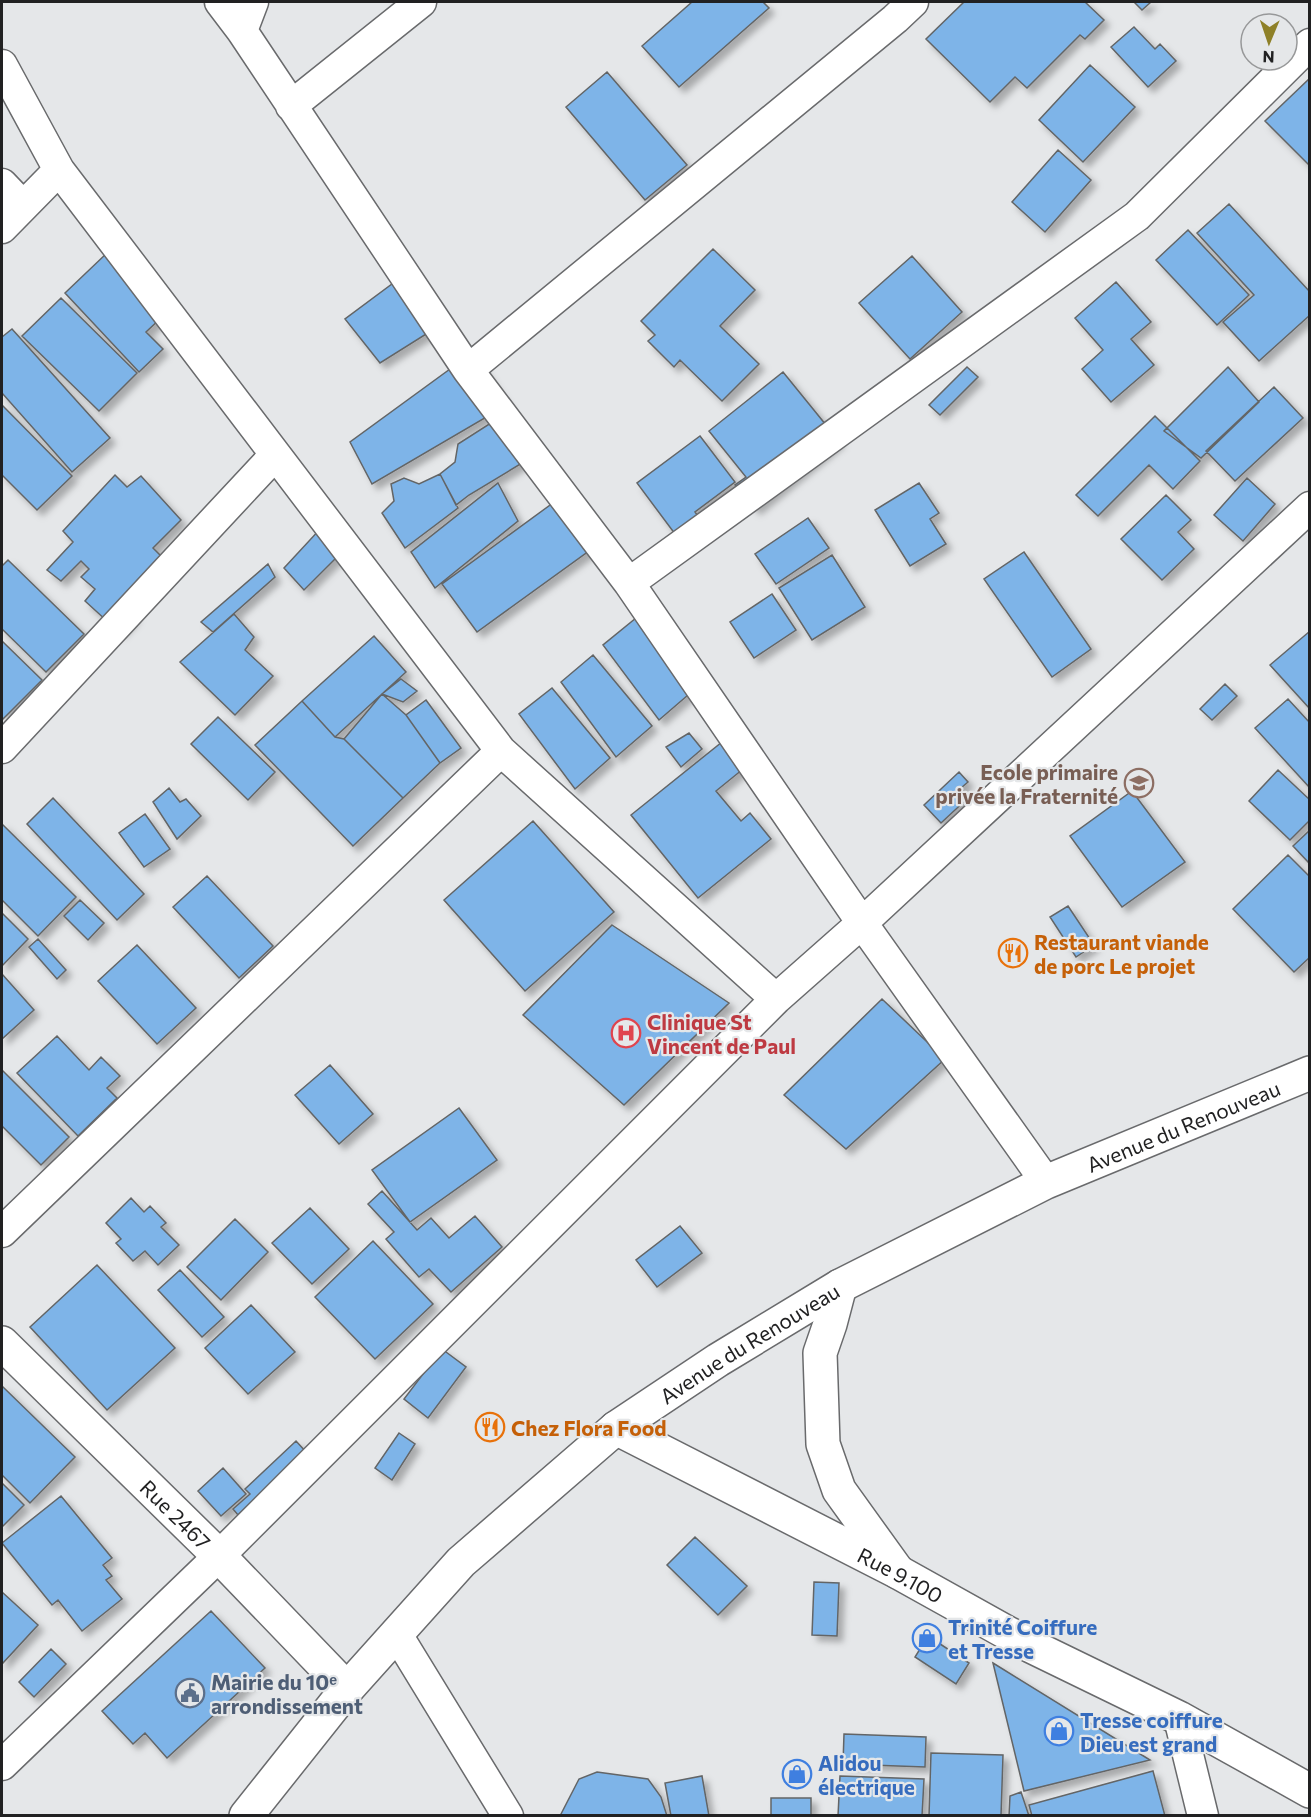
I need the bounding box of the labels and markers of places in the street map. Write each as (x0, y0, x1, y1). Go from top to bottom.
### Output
place label: Ecole primaire privée la Fraternité (935, 759, 1118, 808)
school or university icon: Ecole primaire privée la Fraternité (1123, 767, 1155, 799)
place label: Restaurant viande de porc Le projet (1034, 929, 1209, 978)
restaurant icon: Restaurant viande de porc Le projet (997, 937, 1029, 969)
place label: Clinique St Vincent de Paul (647, 1009, 796, 1058)
hospital icon: Clinique St Vincent de Paul (610, 1017, 642, 1049)
restaurant icon: Chez Flora Food (474, 1411, 506, 1443)
place label: Chez Flora Food (511, 1415, 667, 1440)
place label: Trinité Coiffure et Tresse (948, 1614, 1097, 1663)
shop icon: Trinité Coiffure et Tresse (911, 1622, 943, 1654)
place label: Mairie du 10ᵉ arrondissement (211, 1669, 363, 1718)
public building icon: Mairie du 10ᵉ arrondissement (174, 1677, 206, 1709)
place label: Tresse coiffure Dieu est grand (1080, 1707, 1223, 1756)
shop icon: Tresse coiffure Dieu est grand (1043, 1715, 1075, 1747)
place label: Alidou électrique (818, 1750, 915, 1799)
shop icon: Alidou électrique (781, 1758, 813, 1790)

